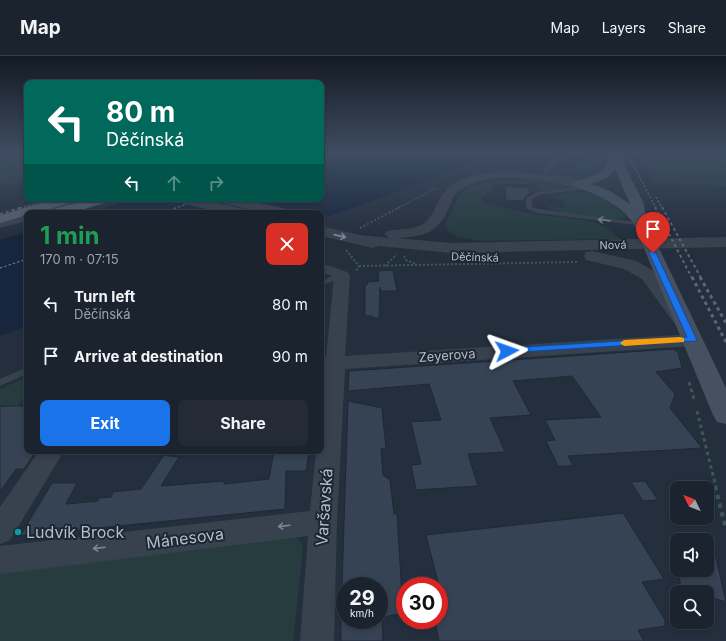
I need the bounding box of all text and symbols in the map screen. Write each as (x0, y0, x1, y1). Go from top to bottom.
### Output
text: Map (20, 16, 61, 39)
text: Map (551, 19, 580, 36)
text: Layers (602, 19, 646, 36)
text: Share (668, 19, 706, 36)
text: 80 m (106, 95, 175, 129)
icon: left (40, 96, 92, 148)
text: Děčínská (106, 129, 184, 150)
icon: left (121, 172, 143, 194)
icon: ahead (163, 172, 185, 194)
icon: right (205, 172, 227, 194)
pin (636, 212, 670, 253)
one-way arrow (598, 216, 611, 224)
icon: arrive (642, 218, 664, 240)
text: 1 min (40, 221, 99, 250)
button: close (266, 223, 308, 265)
one-way arrow (334, 232, 347, 240)
street label: Nová (599, 238, 627, 252)
street label: Děčínská (451, 249, 499, 265)
text: 170 m · 07:15 (40, 251, 119, 267)
text: Turn left (74, 287, 135, 306)
icon: left (40, 293, 62, 315)
text: 80 m (272, 295, 308, 314)
text: Děčínská (74, 306, 131, 322)
position arrow (486, 330, 528, 372)
icon: arrive (40, 345, 62, 367)
street label: Zeyerova (418, 345, 476, 365)
text: Arrive at destination (74, 347, 223, 366)
text: 90 m (272, 347, 308, 366)
button: Exit (40, 400, 170, 446)
button: Share (178, 400, 308, 446)
street label: Varšavská (311, 468, 337, 546)
north arrow (670, 481, 714, 525)
map controls (670, 481, 714, 629)
place label: Ludvík Brock (26, 522, 124, 542)
one-way arrow (278, 522, 291, 530)
street label: Mánesova (145, 523, 225, 553)
marker: Ludvík Brock (13, 527, 23, 537)
button: sound (670, 533, 714, 577)
one-way arrow (93, 545, 106, 552)
speed limit sign: 30 (396, 577, 448, 629)
button: search (670, 585, 714, 629)
text: 29 (349, 586, 375, 610)
text: km/h (350, 607, 374, 619)

